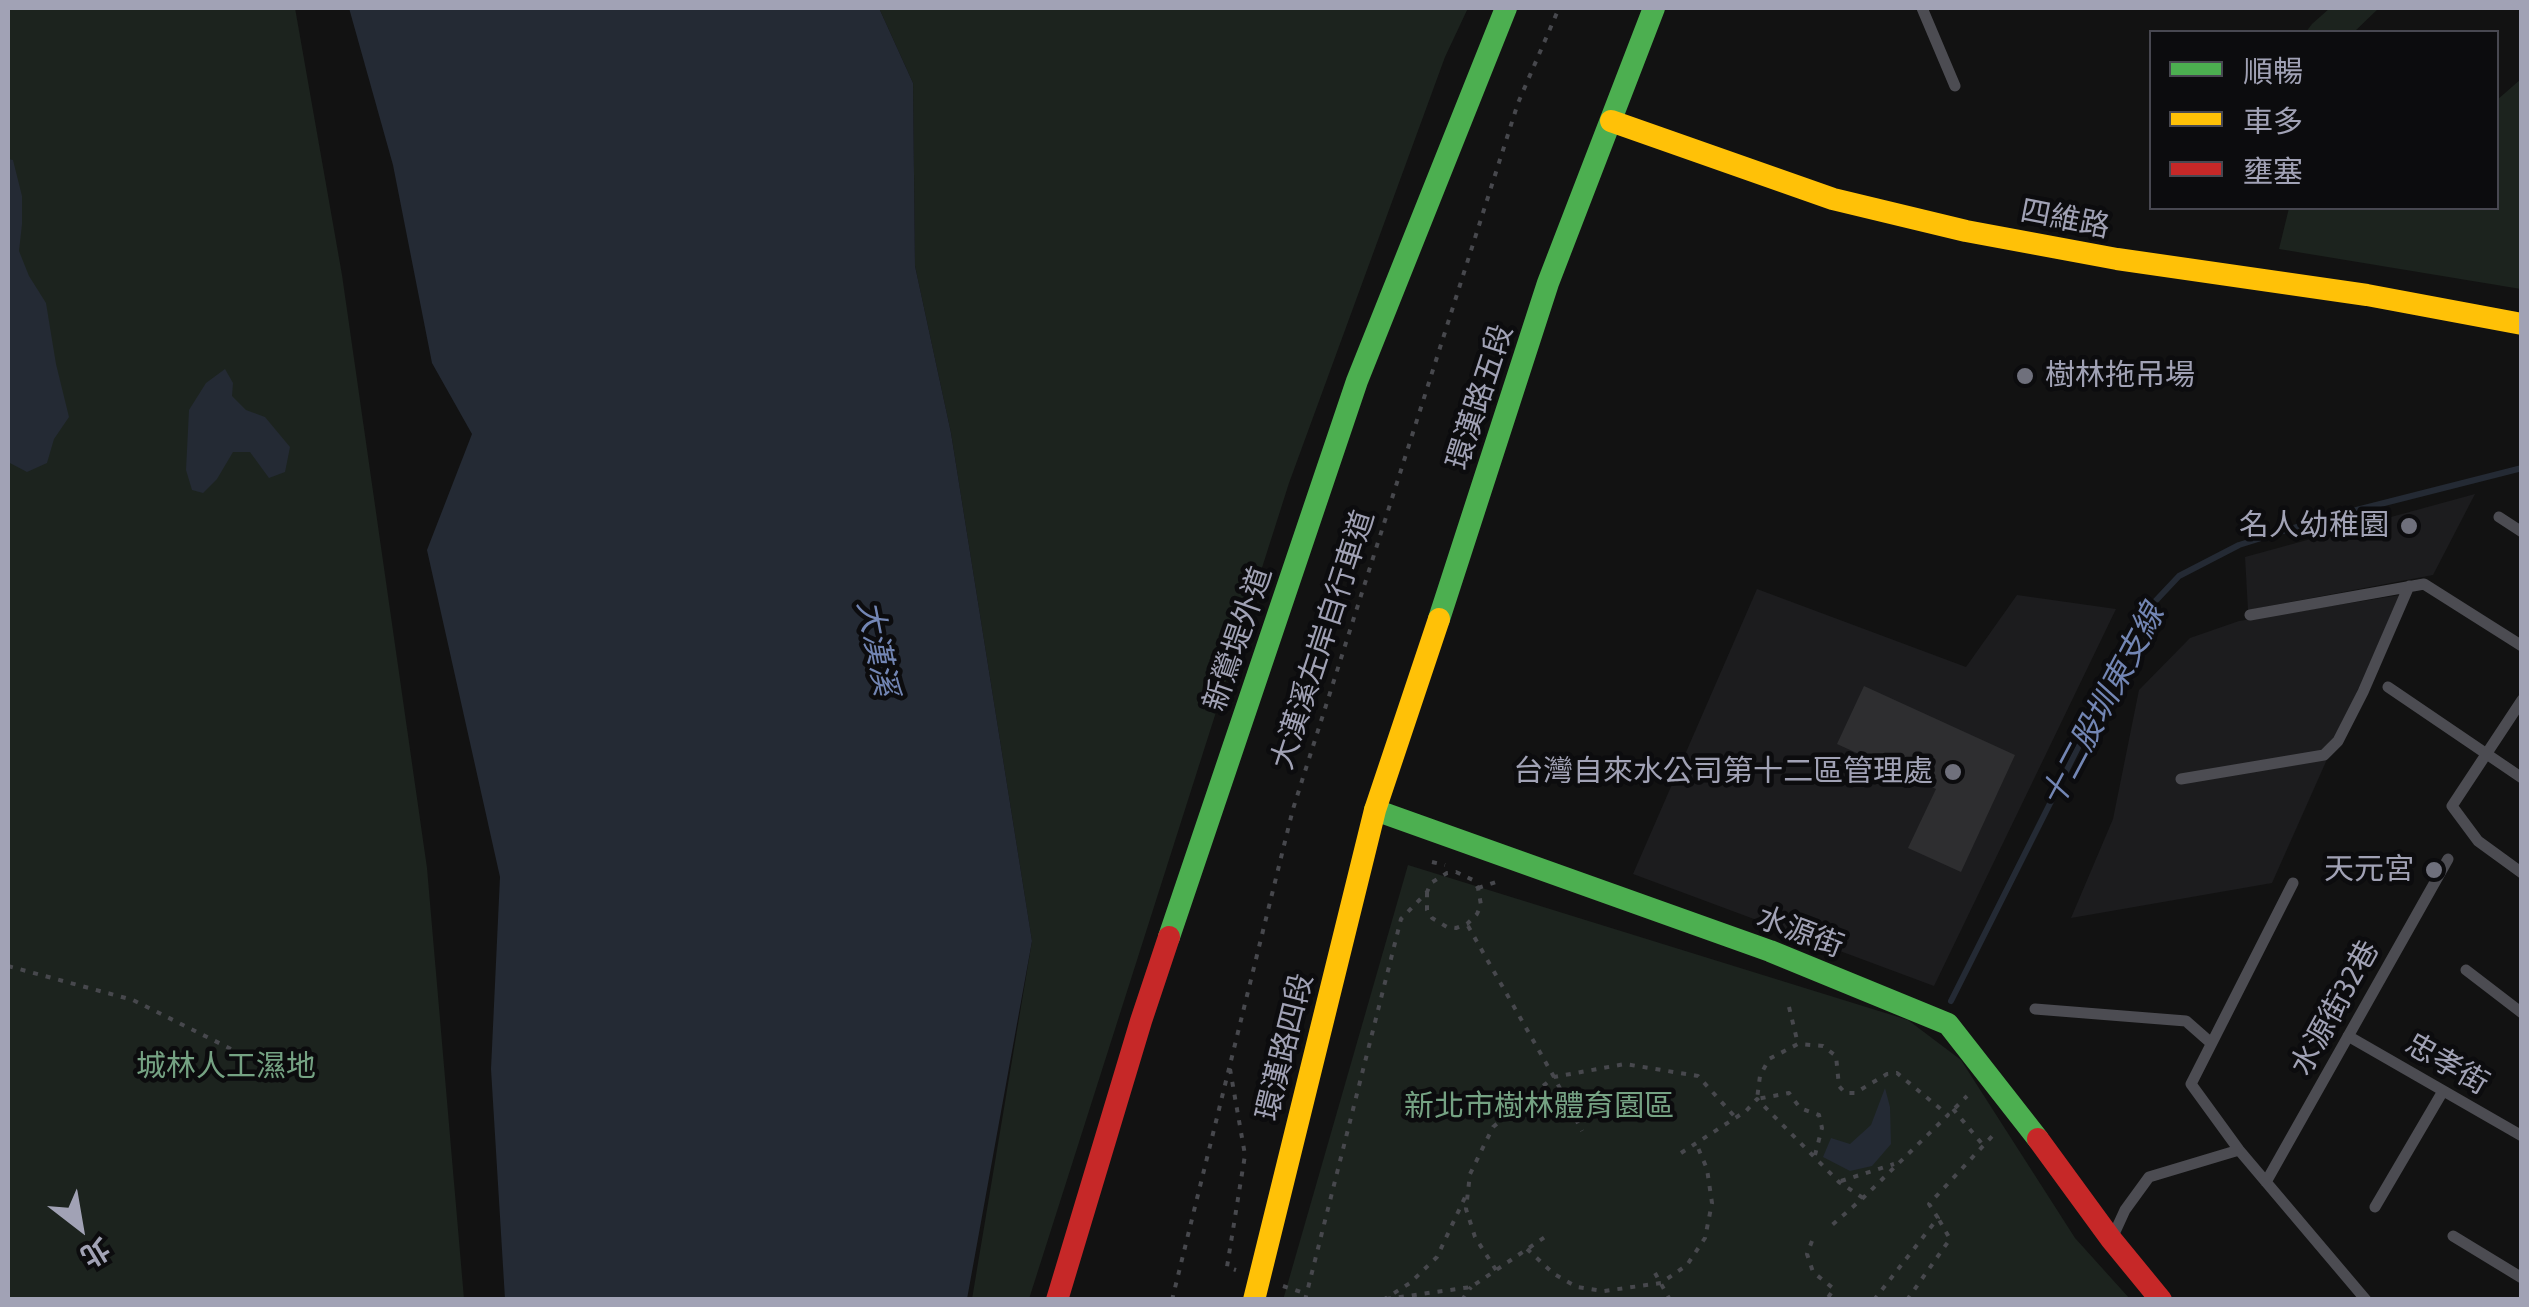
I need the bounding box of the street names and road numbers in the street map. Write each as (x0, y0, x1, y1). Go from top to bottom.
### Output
street label: 四維路 (2017, 193, 2113, 245)
street label: 環漢路五段 (1440, 320, 1520, 474)
street label: 大漢溪左岸自行車道 (1264, 506, 1382, 774)
street label: 新鶯堤外道 (1197, 562, 1279, 716)
street label: 水源街 (1752, 899, 1848, 965)
street label: 水源街32巷 (2283, 934, 2387, 1082)
street label: 環漢路四段 (1249, 970, 1321, 1124)
street label: 忠孝街 (2399, 1026, 2495, 1102)

